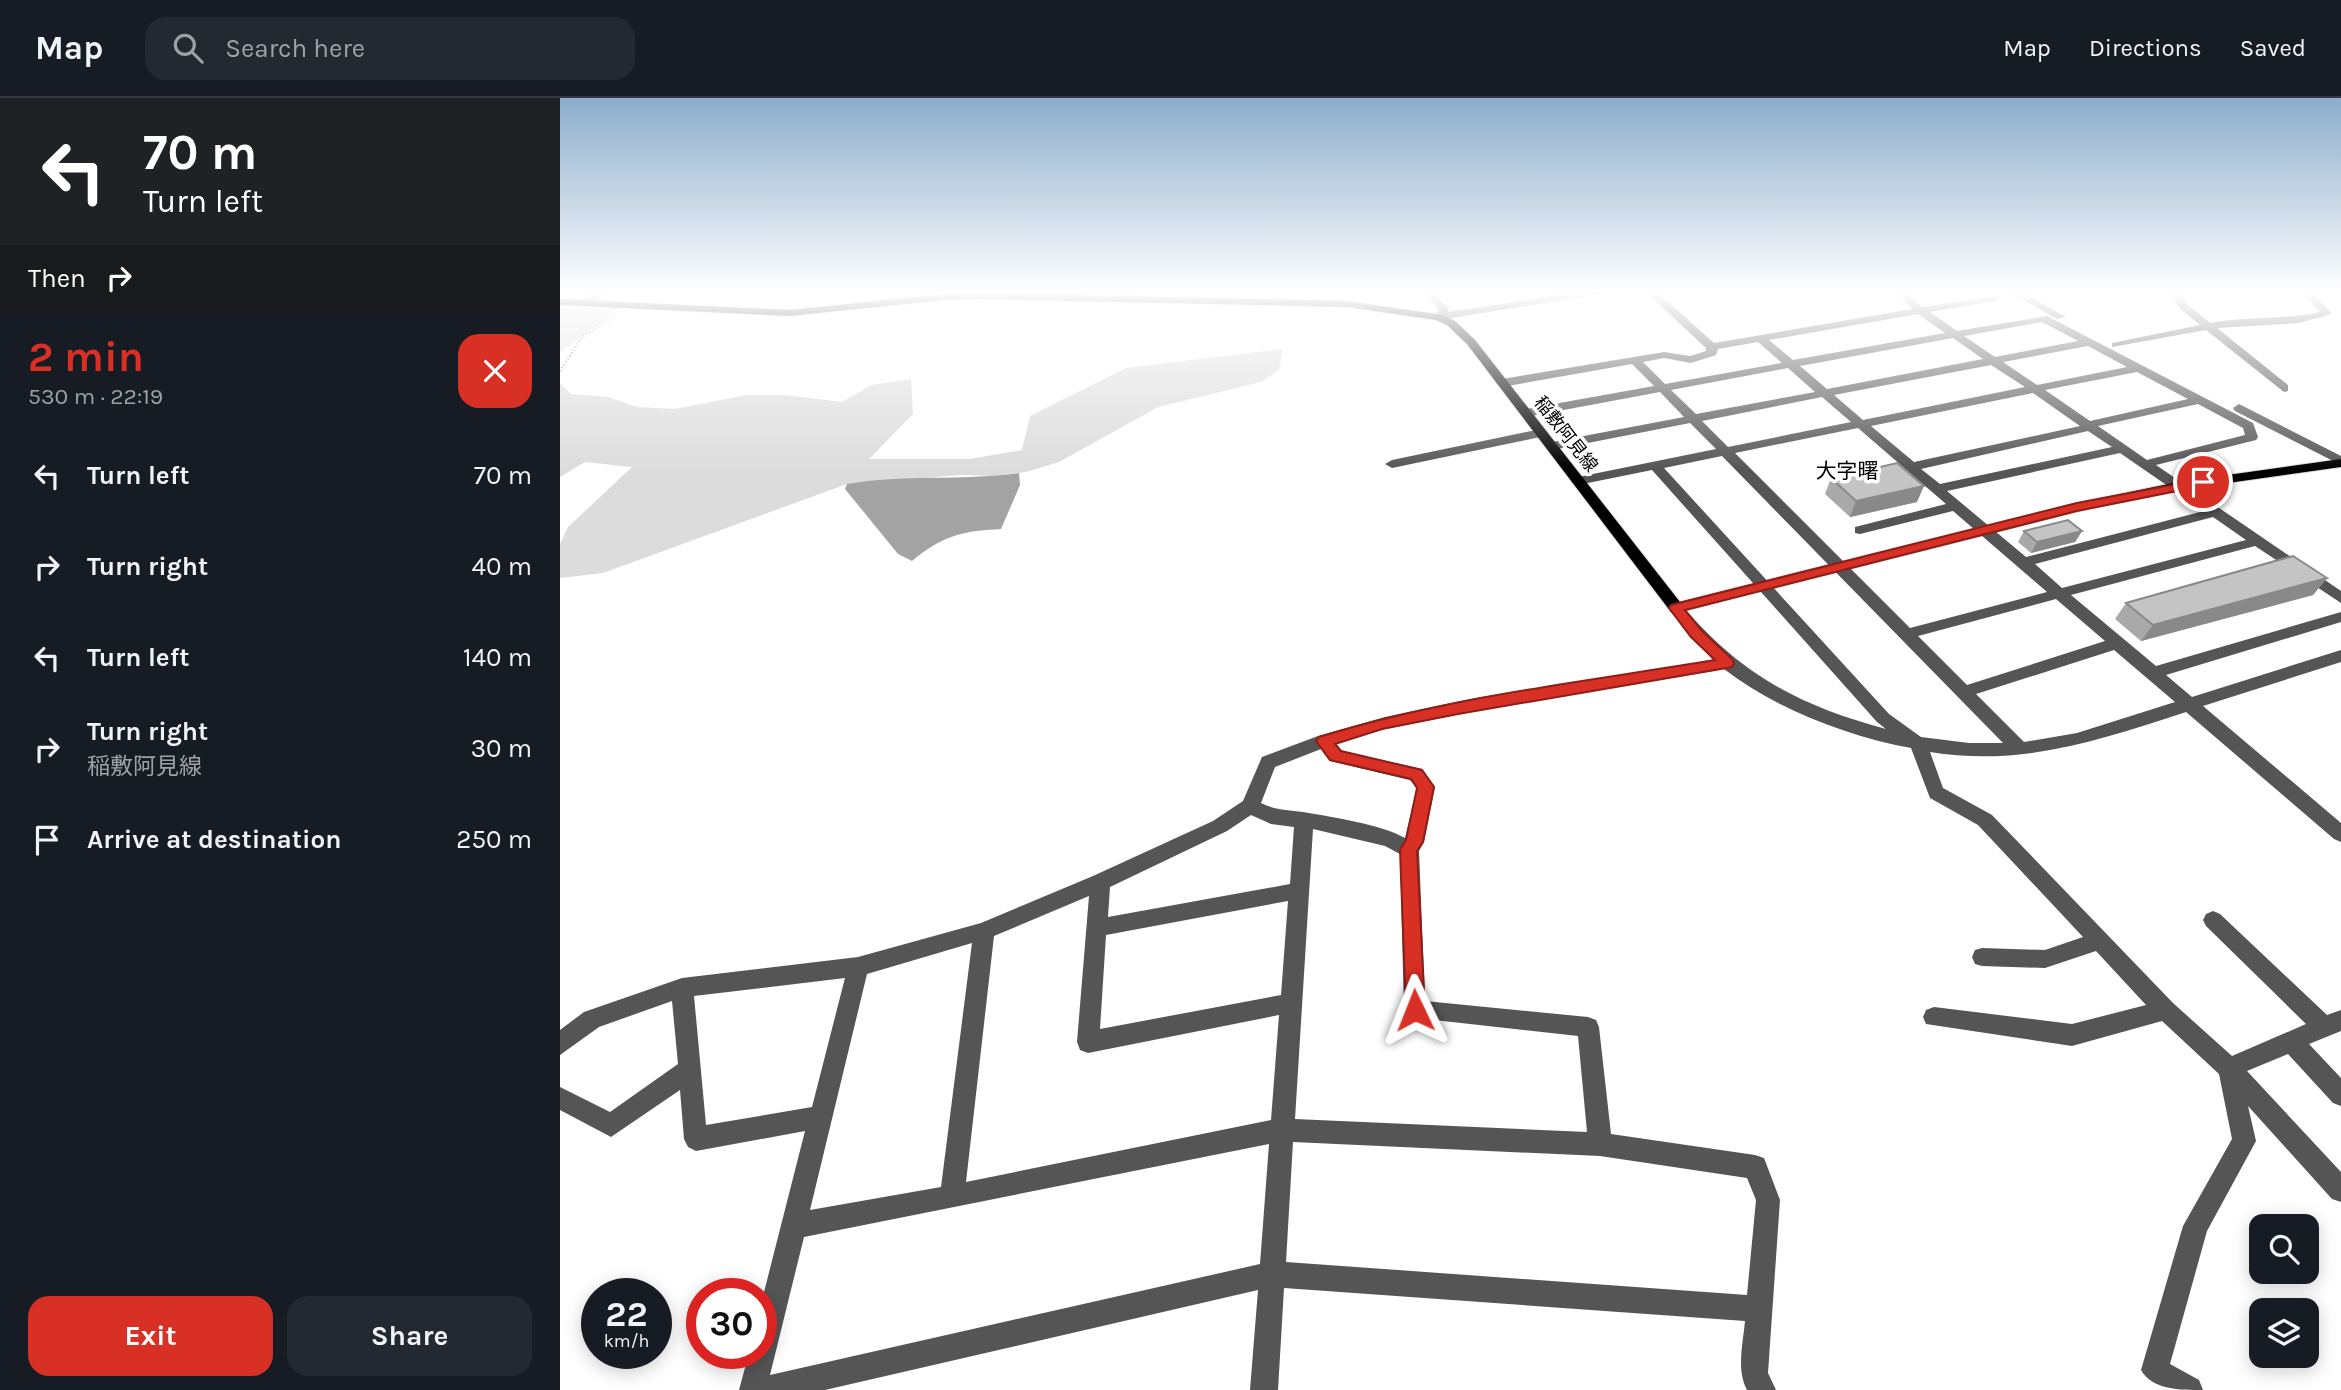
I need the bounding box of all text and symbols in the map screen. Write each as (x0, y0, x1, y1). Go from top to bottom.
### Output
search box (145, 17, 635, 80)
text: Map (35, 29, 103, 67)
icon: search (169, 29, 207, 67)
text: Search here (225, 33, 365, 64)
text: Map (2003, 34, 2051, 62)
text: Directions (2089, 34, 2202, 62)
text: Saved (2240, 34, 2306, 62)
text: 70 m (143, 124, 257, 181)
icon: left (28, 126, 119, 217)
text: Turn left (143, 183, 263, 220)
icon: right (100, 259, 138, 297)
text: Then (28, 263, 86, 294)
text: 2 min (28, 332, 144, 382)
button: close (458, 334, 532, 408)
text: 530 m · 22:19 (28, 383, 163, 410)
street label: 稲敷阿見線 (1530, 392, 1602, 476)
pin (2173, 452, 2233, 512)
icon: left (28, 457, 66, 495)
district label: 大字曙 (1816, 459, 1879, 483)
text: Turn left (87, 460, 189, 491)
text: 70 m (474, 460, 532, 491)
icon: arrive (2184, 463, 2222, 501)
icon: right (28, 548, 66, 586)
text: Turn right (87, 551, 208, 582)
text: 40 m (472, 551, 532, 582)
icon: left (28, 639, 66, 677)
text: Turn left (87, 642, 189, 673)
text: 140 m (463, 642, 532, 673)
text: Turn right (87, 716, 208, 747)
icon: right (28, 730, 66, 768)
text: 30 m (471, 733, 532, 764)
text: 稲敷阿見線 (87, 753, 202, 780)
icon: arrive (28, 821, 66, 859)
text: Arrive at destination (87, 824, 341, 855)
text: 250 m (456, 824, 532, 855)
position arrow (1378, 973, 1452, 1047)
map controls (2249, 1214, 2319, 1368)
button: search (2249, 1214, 2319, 1284)
speed limit sign: 30 (686, 1278, 777, 1369)
text: 22 (605, 1294, 648, 1335)
button: Exit (28, 1296, 273, 1376)
button: Share (287, 1296, 532, 1376)
button: layers (2249, 1298, 2319, 1368)
text: km/h (604, 1330, 649, 1352)

